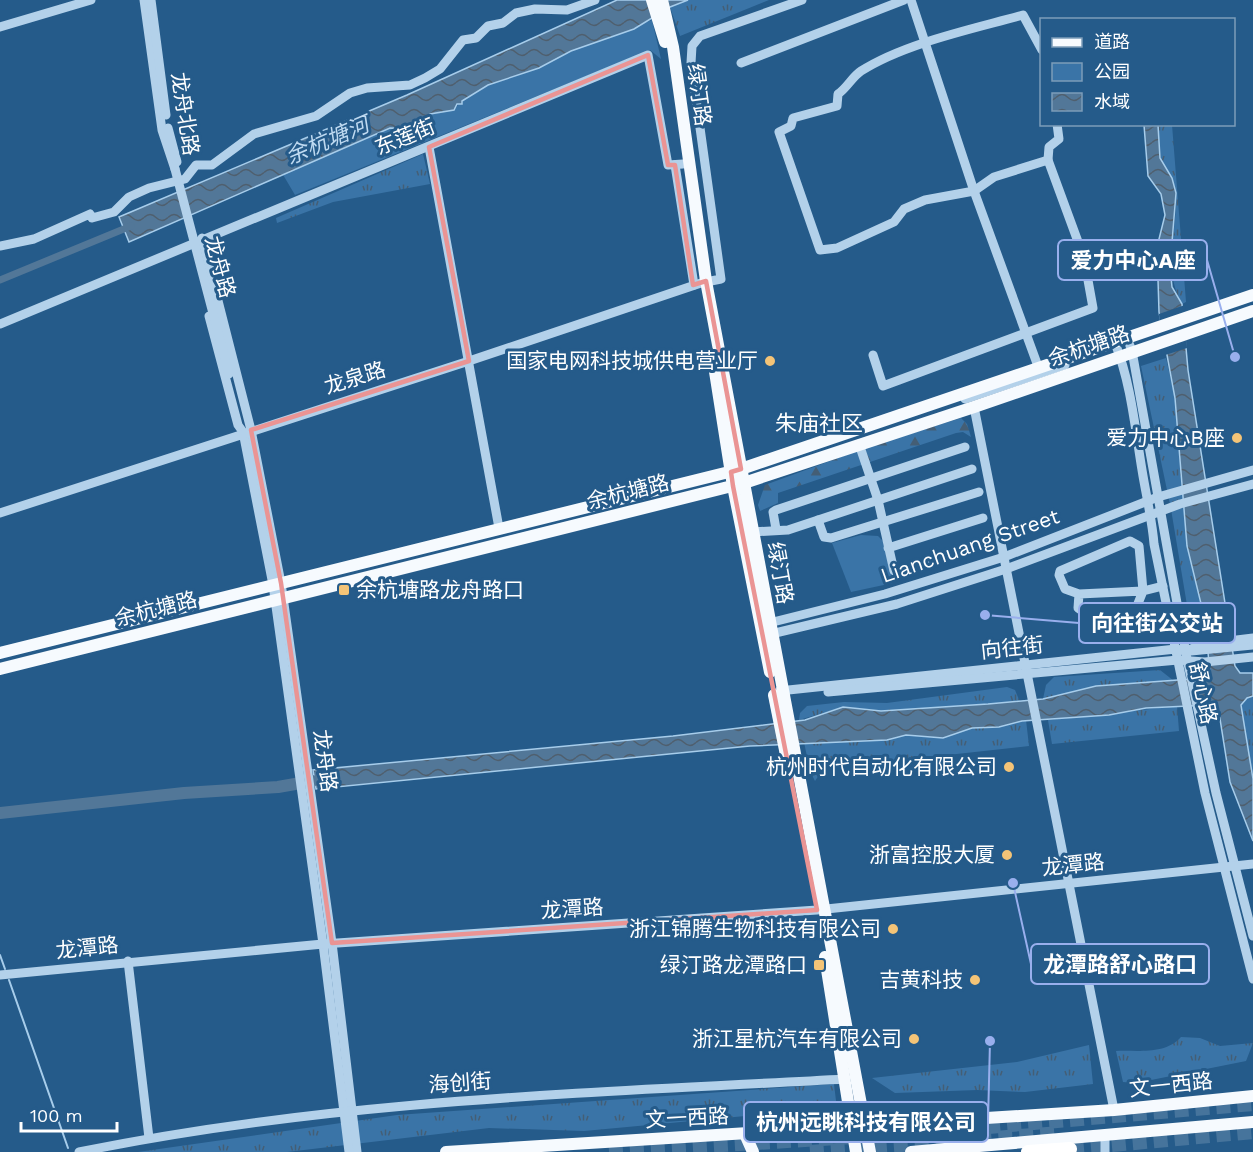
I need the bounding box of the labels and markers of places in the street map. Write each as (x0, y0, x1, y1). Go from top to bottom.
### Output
callout: 爱力中心A座 (1058, 240, 1207, 280)
place label: 国家电网科技城供电营业厅 (506, 348, 758, 373)
marker: 国家电网科技城供电营业厅 (763, 354, 777, 368)
place label: 爱力中心B座 (1106, 425, 1225, 450)
marker: 爱力中心B座 (1230, 431, 1244, 445)
place label: 余杭塘路龙舟路口 (356, 577, 524, 602)
marker: 余杭塘路龙舟路口 (337, 583, 351, 597)
callout: 向往街公交站 (1079, 603, 1235, 643)
place label: 杭州时代自动化有限公司 (766, 754, 997, 779)
marker: 杭州时代自动化有限公司 (1002, 760, 1016, 774)
place label: 浙富控股大厦 (869, 842, 995, 867)
marker: 浙富控股大厦 (1000, 848, 1014, 862)
place label: 浙江锦腾生物科技有限公司 (629, 916, 881, 941)
marker: 浙江锦腾生物科技有限公司 (886, 922, 900, 936)
callout: 龙潭路舒心路口 (1031, 944, 1209, 984)
place label: 绿汀路龙潭路口 (660, 952, 807, 977)
marker: 绿汀路龙潭路口 (812, 958, 826, 972)
place label: 吉黄科技 (879, 967, 963, 992)
marker: 吉黄科技 (968, 973, 982, 987)
place label: 浙江星杭汽车有限公司 (692, 1026, 902, 1051)
marker: 浙江星杭汽车有限公司 (907, 1032, 921, 1046)
callout: 杭州远眺科技有限公司 (744, 1102, 988, 1142)

